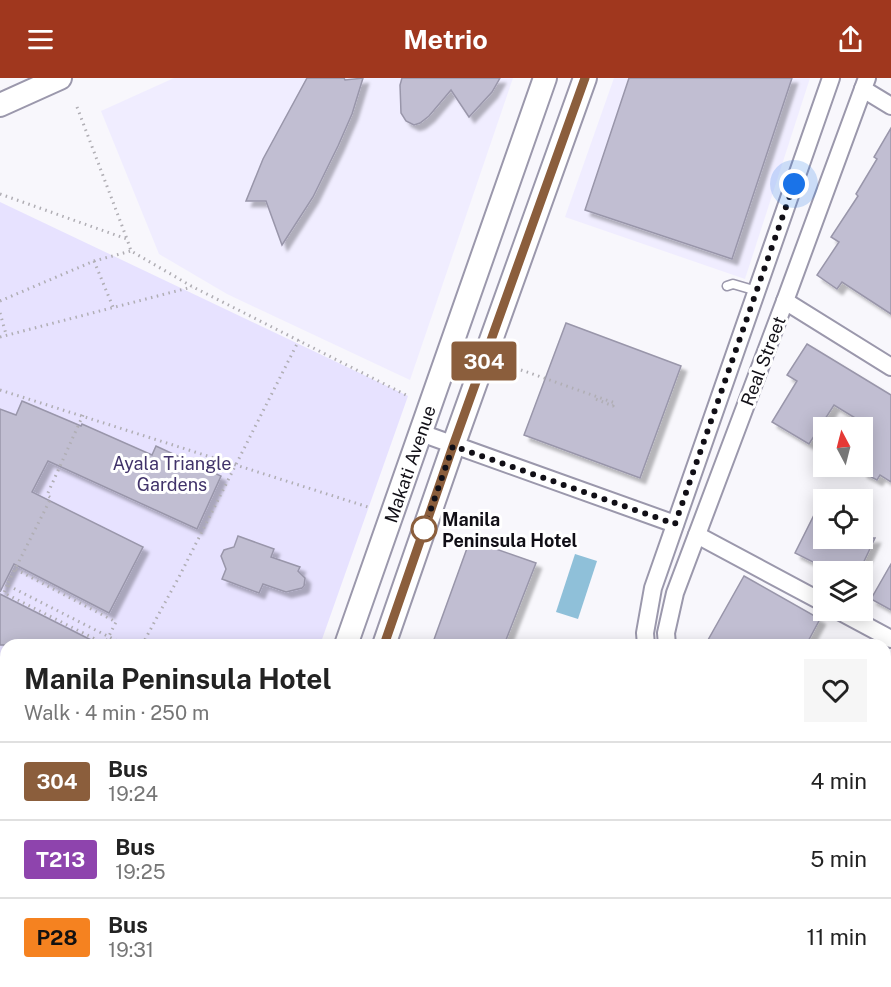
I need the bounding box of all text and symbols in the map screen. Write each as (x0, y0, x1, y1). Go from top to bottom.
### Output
icon: menu (24, 23, 57, 56)
text: Metrio (403, 23, 488, 55)
icon: share (834, 23, 867, 56)
your location (779, 169, 809, 199)
street label: Real Street (736, 313, 790, 409)
line badge: 304 (450, 342, 518, 380)
text: 304 (463, 349, 505, 374)
street label: Makati Avenue (380, 402, 440, 526)
north arrow (813, 417, 873, 477)
map controls (813, 417, 873, 621)
park label: Ayala Triangle Gardens (112, 453, 232, 495)
button: locate (813, 489, 873, 549)
place label: Manila Peninsula Hotel (442, 509, 578, 551)
marker: Manila Peninsula Hotel (411, 516, 437, 542)
button: layers (813, 561, 873, 621)
button: heart (804, 659, 867, 722)
text: Manila Peninsula Hotel (24, 662, 332, 695)
text: Walk · 4 min · 250 m (24, 701, 209, 725)
text: Bus (108, 756, 148, 782)
text: 4 min (811, 768, 867, 794)
text: 304 (36, 769, 78, 794)
text: 19:24 (108, 782, 158, 806)
text: Bus (115, 834, 155, 860)
text: 5 min (810, 846, 867, 872)
text: T213 (36, 847, 85, 872)
text: 19:25 (115, 860, 166, 884)
text: Bus (108, 912, 148, 938)
text: 11 min (806, 924, 867, 950)
text: P28 (36, 925, 78, 950)
text: 19:31 (108, 938, 154, 962)

